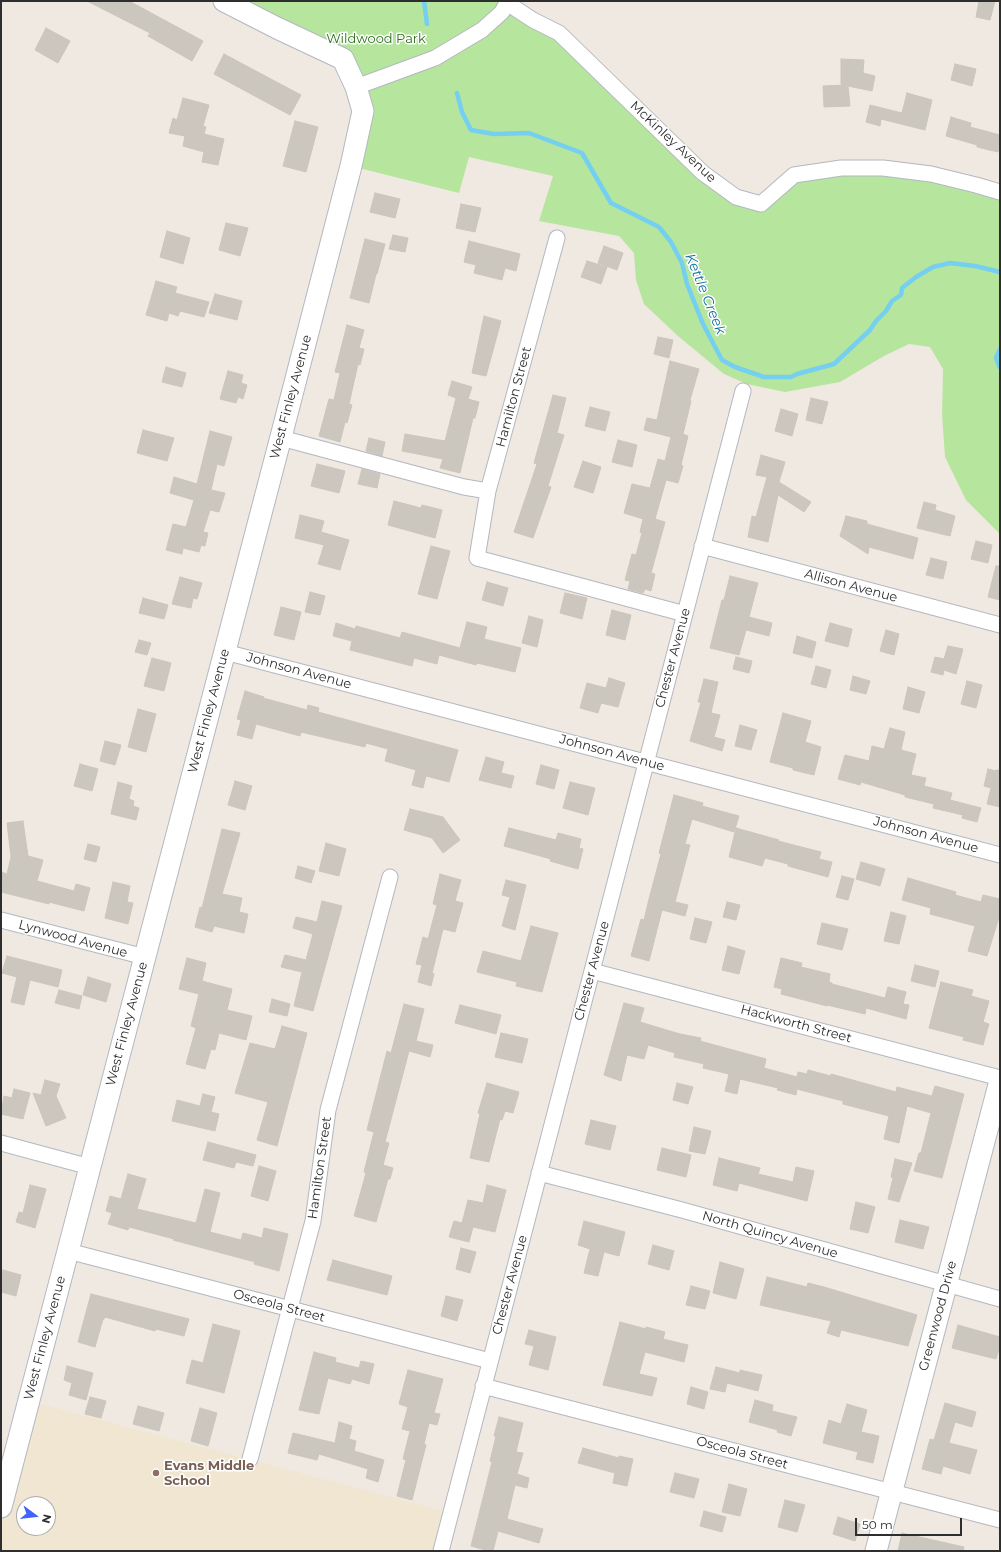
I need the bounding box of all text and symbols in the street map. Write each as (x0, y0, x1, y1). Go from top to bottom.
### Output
park label: Wildwood Park (326, 31, 426, 47)
street label: McKinley Avenue (627, 98, 719, 186)
water label: Kettle Creek (681, 251, 729, 337)
street label: West Finley Avenue (267, 333, 315, 461)
street label: Hamilton Street (493, 345, 535, 449)
street label: Allison Avenue (803, 566, 899, 606)
street label: Chester Avenue (652, 606, 694, 710)
street label: West Finley Avenue (185, 647, 233, 775)
street label: Johnson Avenue (245, 649, 353, 693)
street label: Johnson Avenue (558, 731, 666, 775)
street label: Johnson Avenue (872, 813, 980, 857)
street label: Lynwood Avenue (17, 917, 129, 961)
street label: Chester Avenue (571, 919, 613, 1023)
street label: West Finley Avenue (103, 960, 151, 1088)
street label: Hackworth Street (739, 1002, 853, 1046)
street label: Hamilton Street (305, 1116, 335, 1220)
street label: North Quincy Avenue (700, 1208, 840, 1262)
street label: Chester Avenue (489, 1233, 531, 1337)
street label: Greenwood Drive (916, 1259, 960, 1373)
street label: West Finley Avenue (21, 1274, 69, 1402)
street label: Osceola Street (231, 1286, 327, 1326)
street label: Osceola Street (694, 1433, 790, 1473)
place label: Evans Middle School (164, 1458, 254, 1489)
marker: Evans Middle School (151, 1468, 161, 1478)
north arrow (16, 1496, 56, 1536)
scale bar (857, 1510, 964, 1536)
text: N (39, 1513, 55, 1525)
text: 50 m (862, 1517, 893, 1532)

